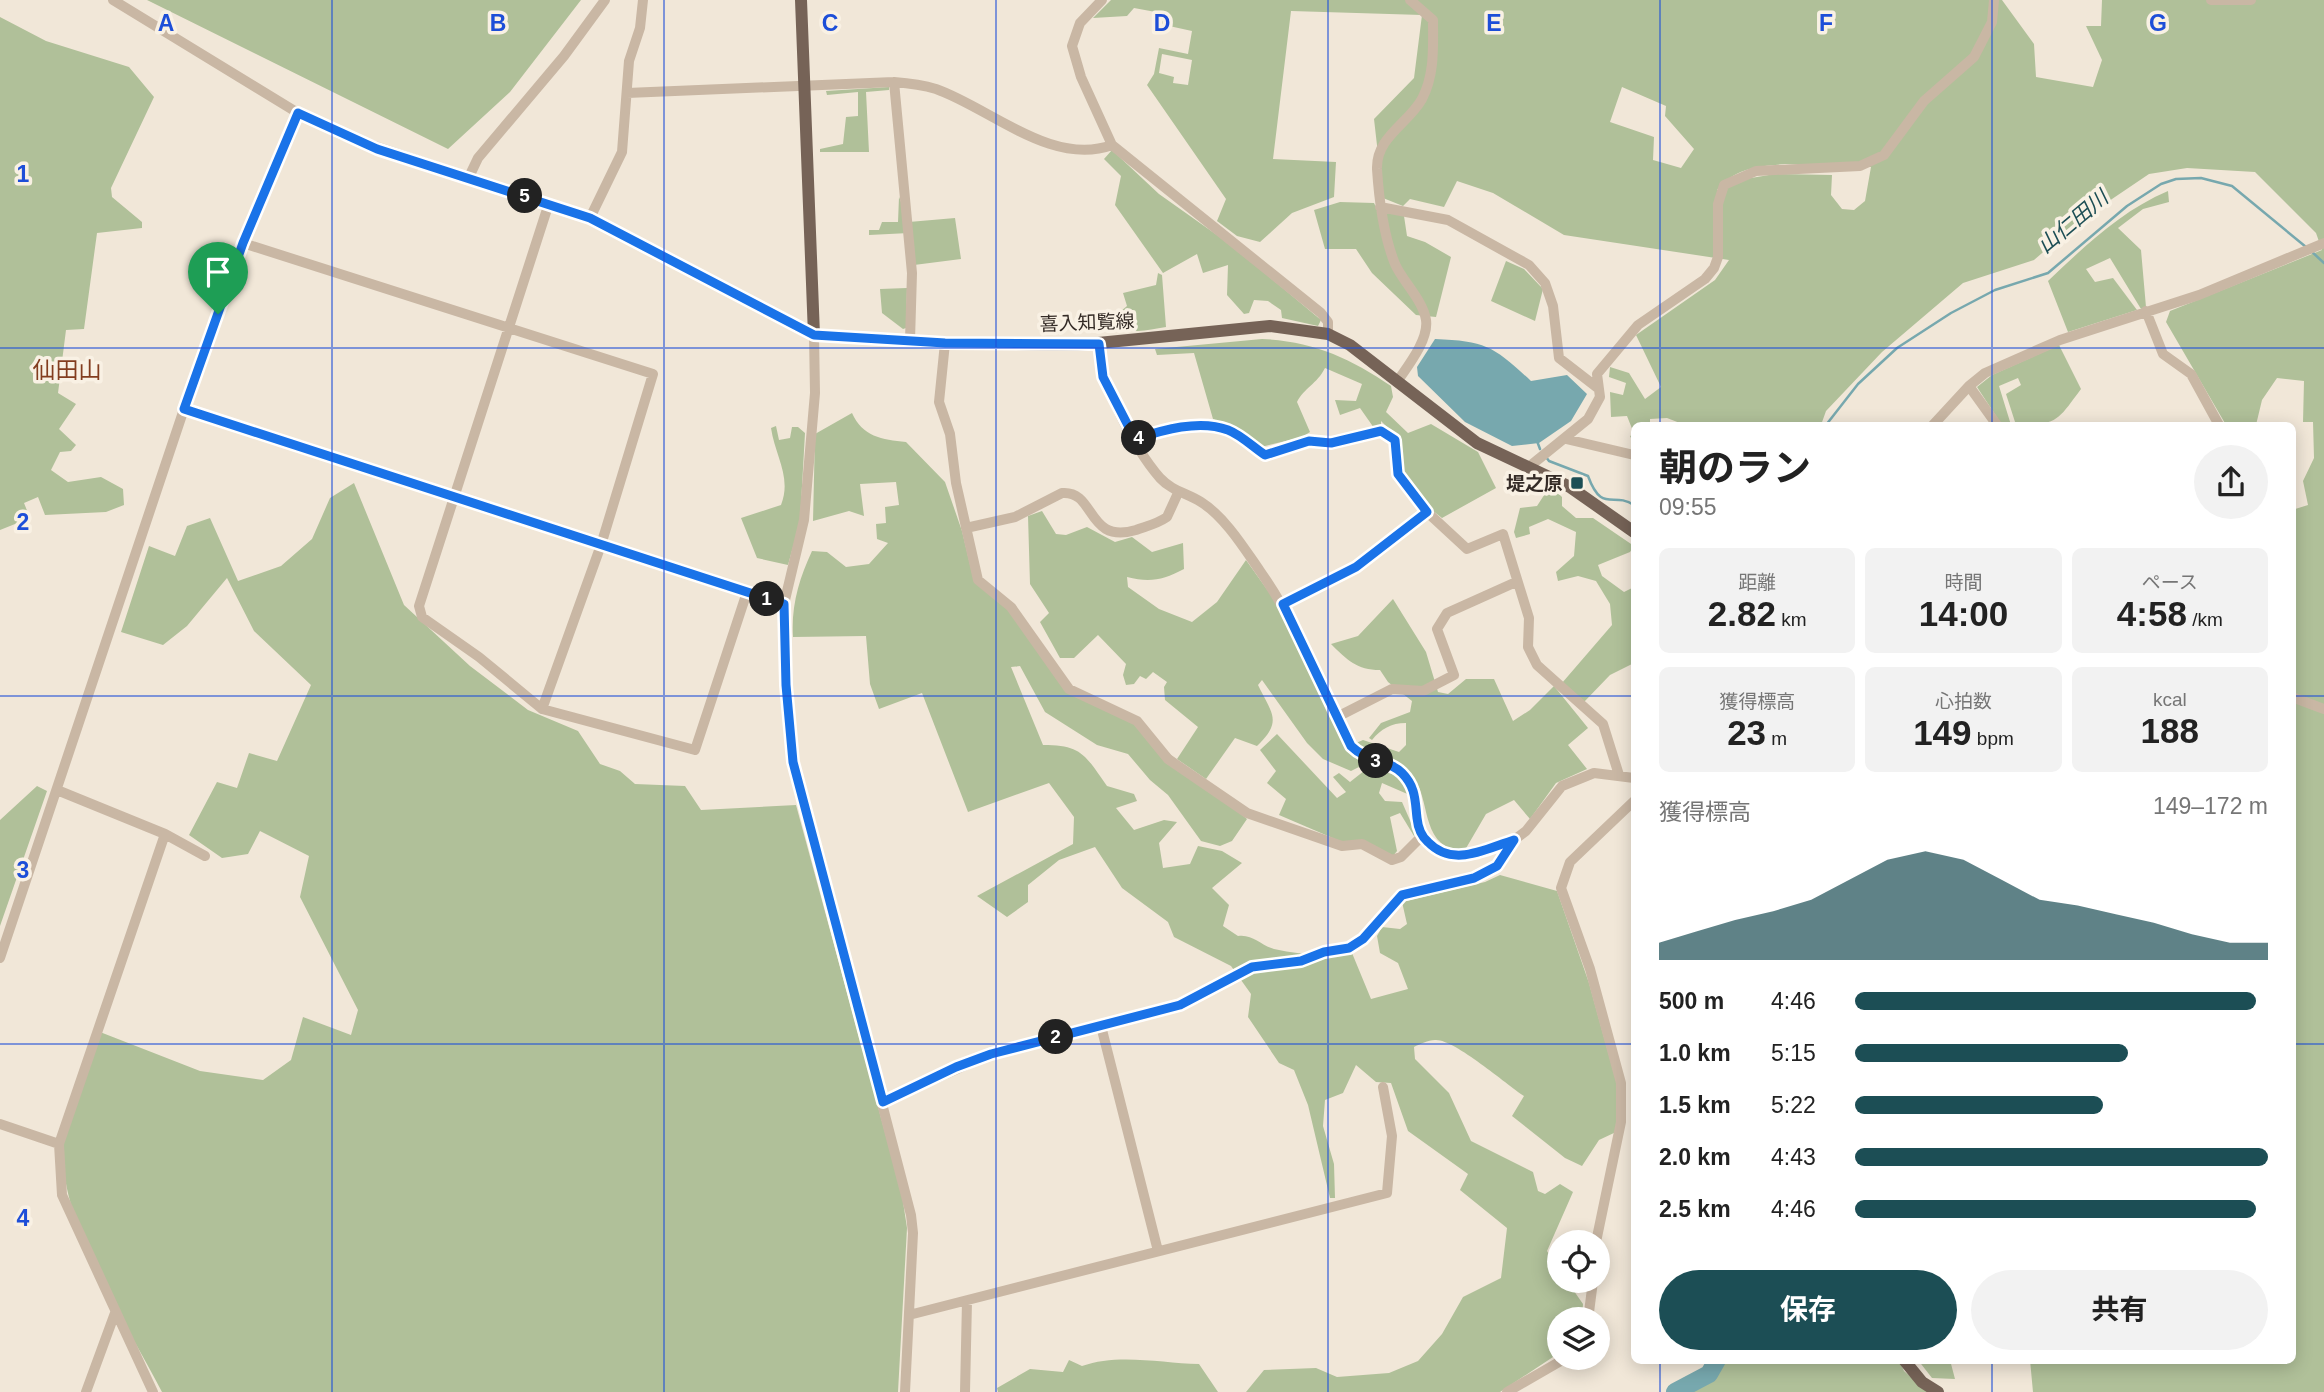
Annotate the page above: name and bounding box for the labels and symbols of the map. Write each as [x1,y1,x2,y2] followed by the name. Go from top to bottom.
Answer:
[158,10,174,36] text: A
[490,10,506,36] text: B
[822,10,838,36] text: C
[1154,10,1170,36] text: D
[1486,10,1502,36] text: E
[1819,10,1833,36] text: F
[2149,10,2167,36] text: G
[17,161,30,187] text: 1
[508,178,542,214] pin: 5
[2033,185,2114,257] water label: 山仁田川
[188,242,248,314] pin
[1039,310,1135,335] street label: 喜入知覧線
[33,357,102,383] district label: 仙田山
[1122,420,1156,456] pin: 4
[1506,473,1563,494] place label: 堤之原
[1569,475,1585,491] marker: 堤之原
[17,509,29,535] text: 2
[750,582,784,616] pin: 1
[1358,744,1394,778] pin: 3
[17,857,29,883] text: 3
[1038,1020,1074,1054] pin: 2
[17,1205,30,1231] text: 4

